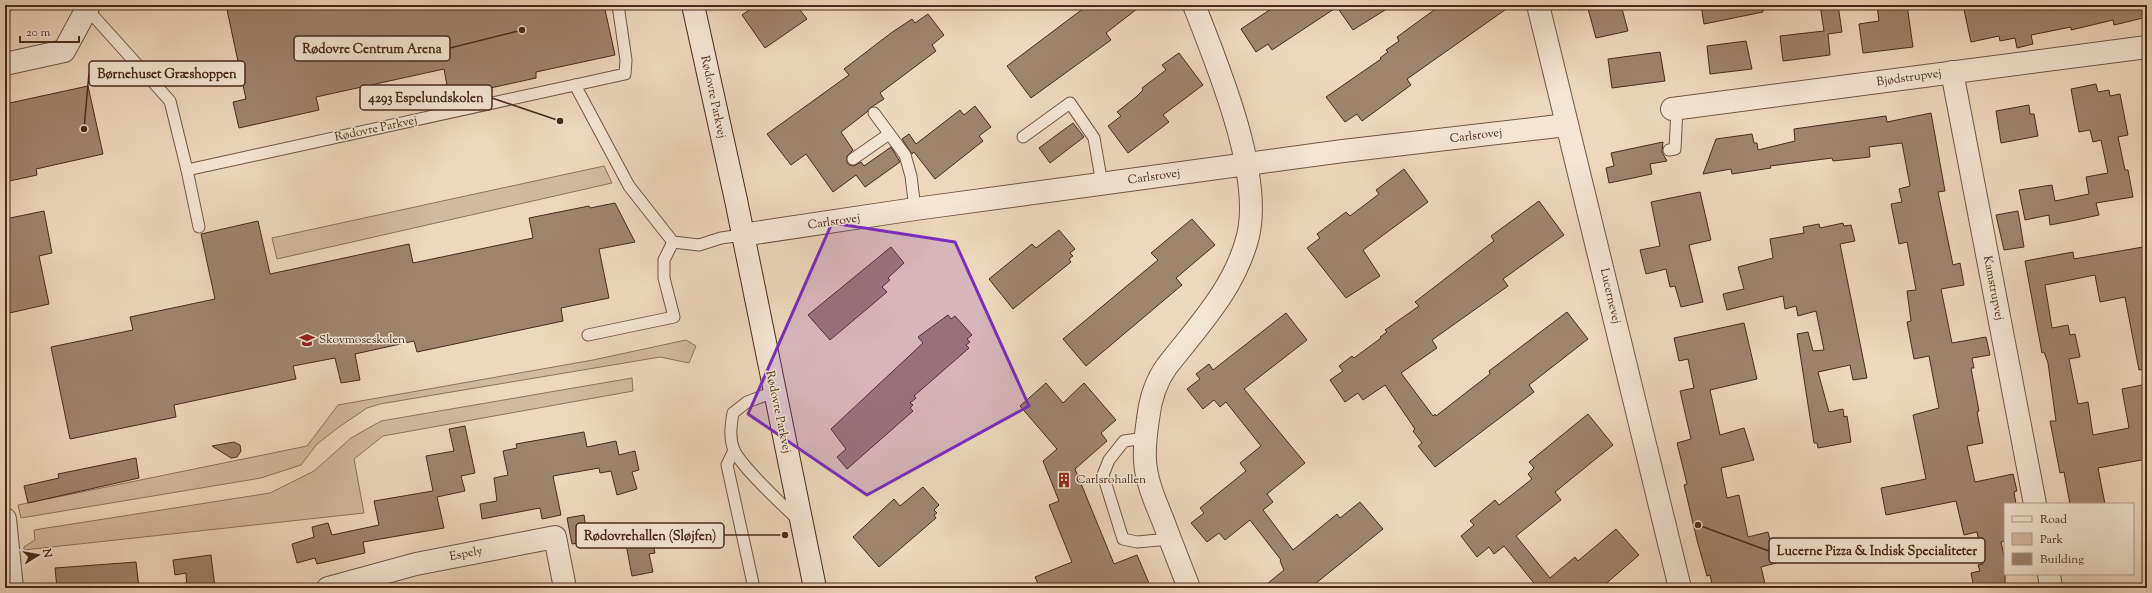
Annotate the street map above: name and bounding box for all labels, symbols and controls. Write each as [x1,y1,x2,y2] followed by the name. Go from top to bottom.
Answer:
[20,18,79,44] scale bar
[26,24,51,42] text: 20 m
[294,36,450,61] callout: Rødovre Centrum Arena
[302,41,442,59] text: Rødovre Centrum Arena
[695,54,731,140] street label: Rødovre Parkvej
[89,61,245,86] callout: Børnehuset Græshoppen
[1875,65,1943,91] street label: Bjødstrupvej
[97,66,237,84] text: Børnehuset Græshoppen
[360,85,492,110] callout: 4293 Espelundskolen
[367,90,484,108] text: 4293 Espelundskolen
[333,111,419,147] street label: Rødovre Parkvej
[1449,124,1503,148] street label: Carlsrovej
[1127,164,1181,190] street label: Carlsrovej
[807,209,861,235] street label: Carlsrovej
[1978,254,2008,322] street label: Kamstrupvej
[1595,266,1625,326] street label: Lucernevej
[298,331,316,349] school or university icon: Skovmoseskolen
[319,331,405,349] place label: Skovmoseskolen
[760,369,796,455] street label: Rødovre Parkvej
[1055,471,1073,489] building icon: Carlsrohallen
[1076,471,1146,489] place label: Carlsrohallen
[2004,503,2134,575] legend
[2040,511,2067,529] text: Road
[576,523,724,548] callout: Rødovrehallen (Sløjfen)
[584,528,716,546] text: Rødovrehallen (Sløjfen)
[2040,531,2063,549] text: Park
[18,535,58,575] north arrow
[1769,538,1985,563] callout: Lucerne Pizza & Indisk Specialiteter
[448,542,484,566] street label: Espely
[1777,543,1977,561] text: Lucerne Pizza & Indisk Specialiteter
[38,546,56,559] text: N
[2040,551,2084,569] text: Building

